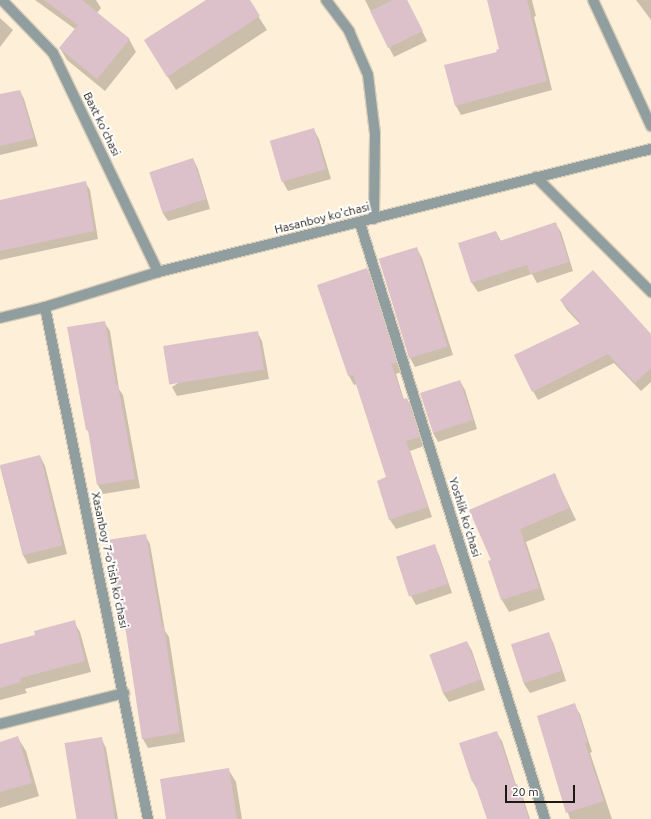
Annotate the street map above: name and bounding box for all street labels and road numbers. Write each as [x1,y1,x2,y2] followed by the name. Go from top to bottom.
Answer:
[80,90,124,158] street label: Baxt ko'chasi
[273,199,371,237] street label: Hasanboy ko'chasi
[446,475,484,559] street label: Yoshlik ko'chasi
[89,491,131,629] street label: Xasanboy 7-o'tish ko'chasi

